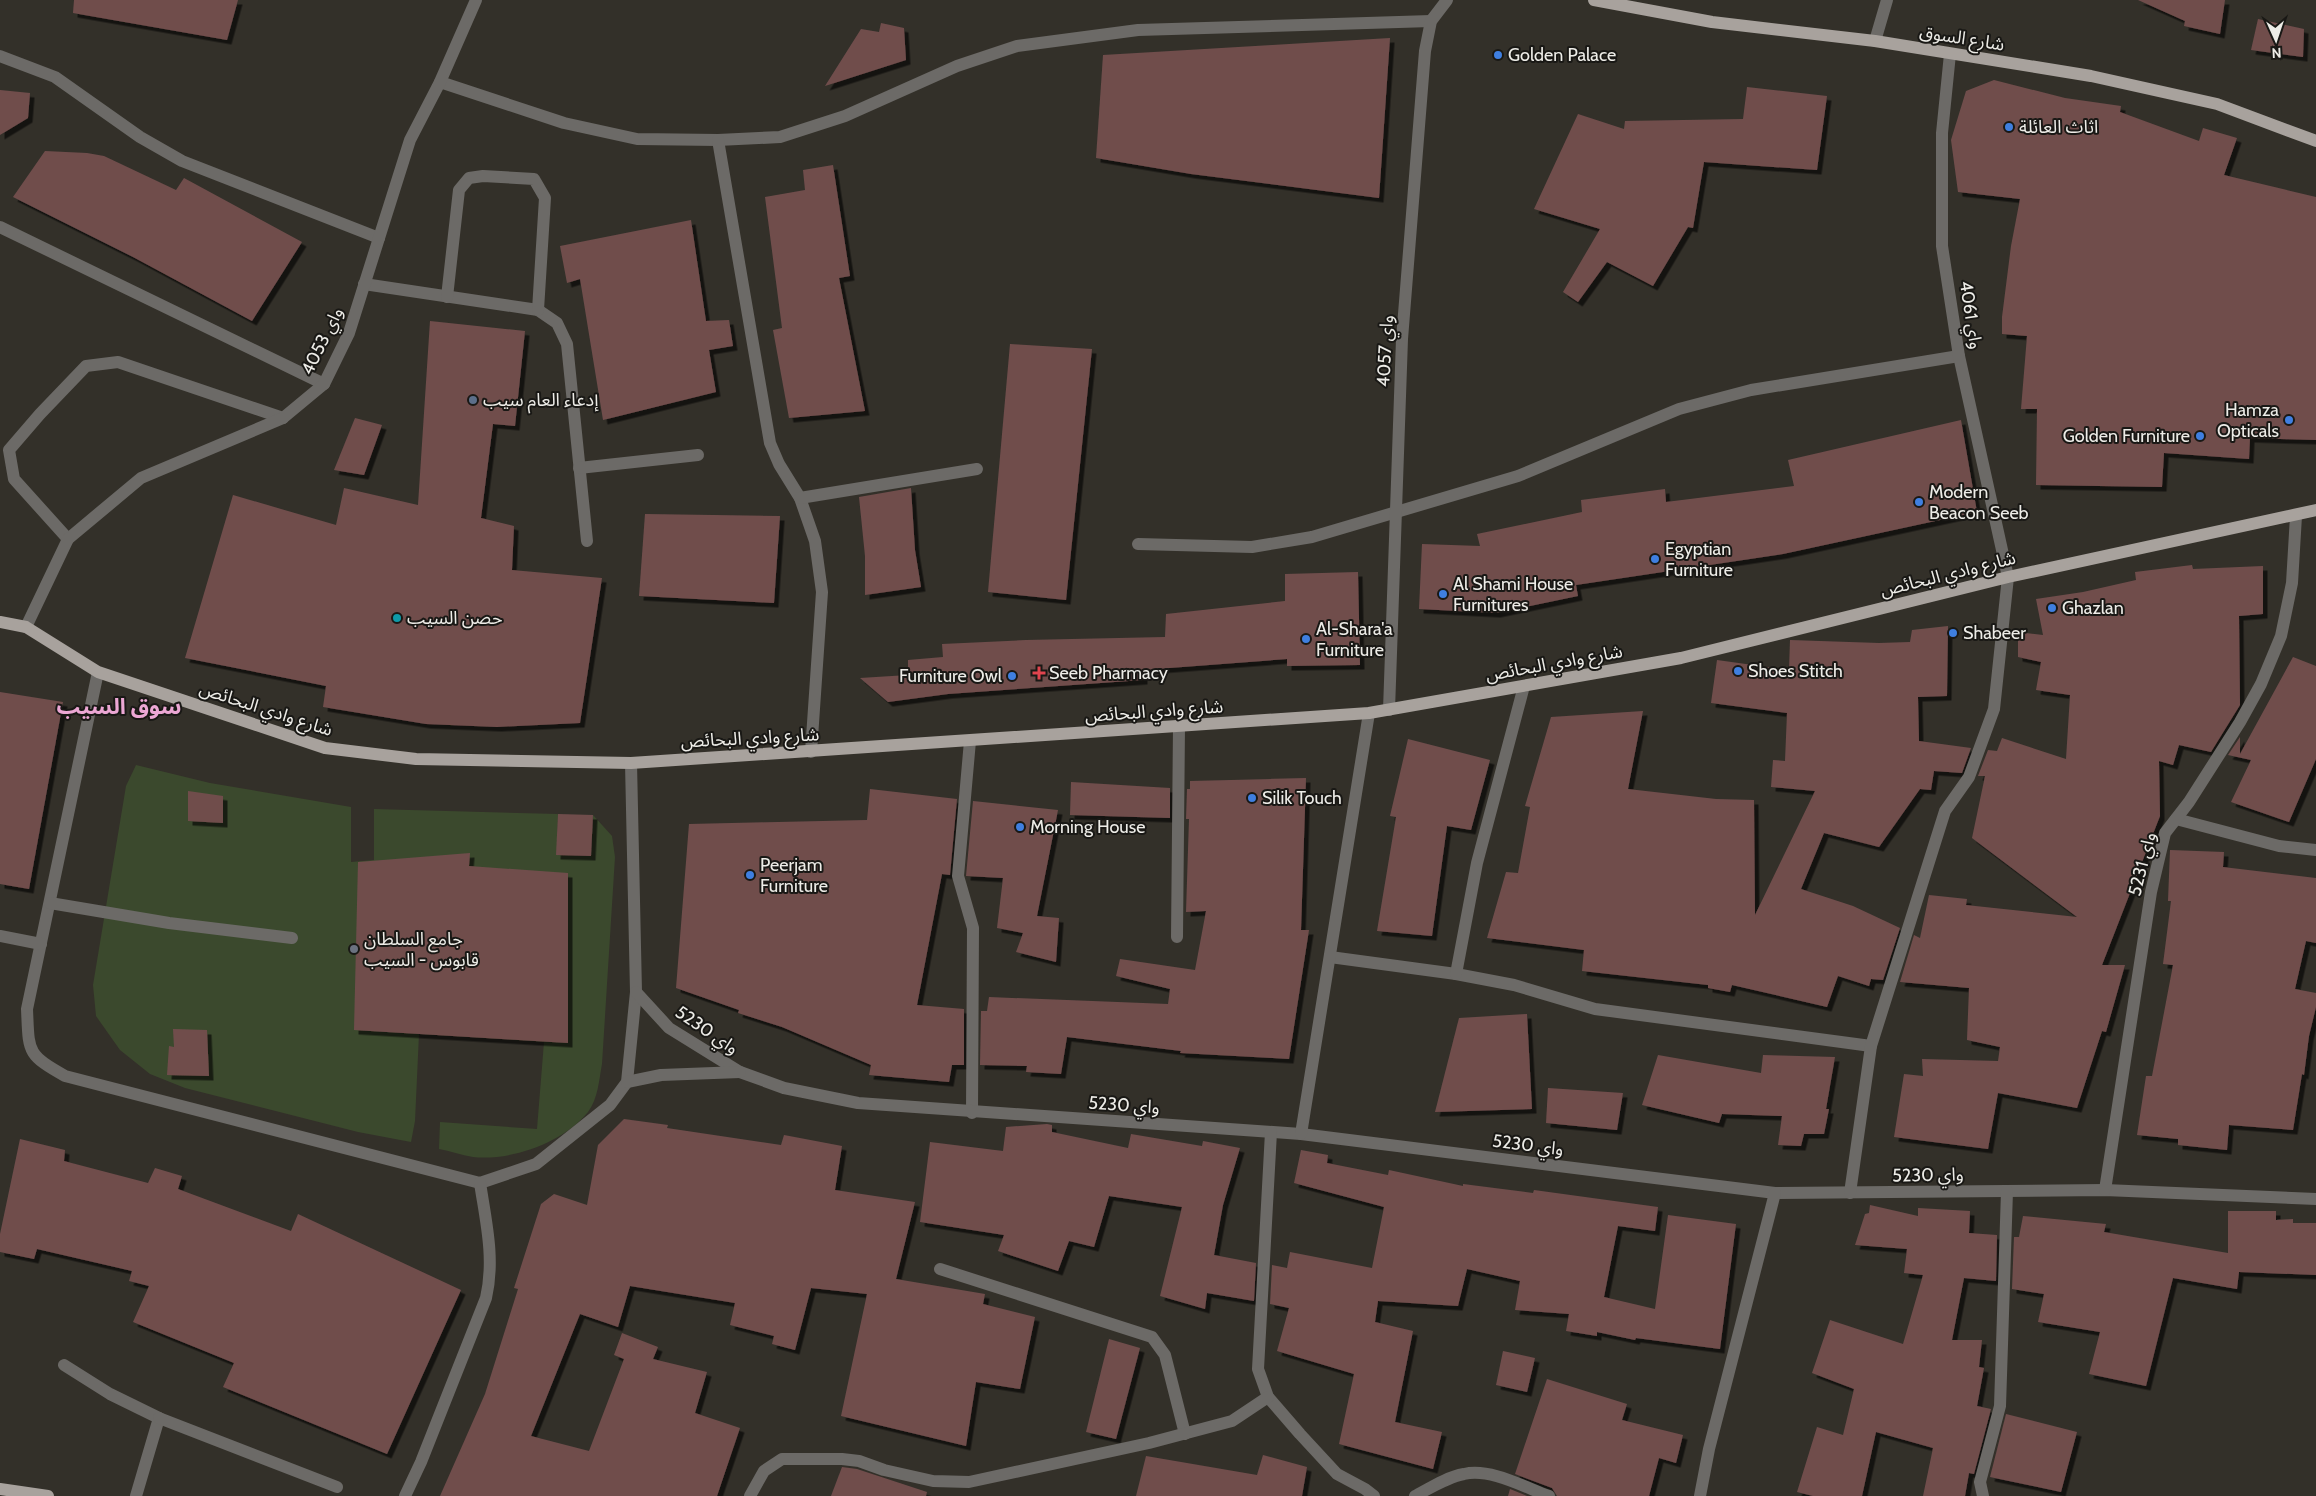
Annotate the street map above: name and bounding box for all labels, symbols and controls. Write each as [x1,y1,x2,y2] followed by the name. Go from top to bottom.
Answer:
[2251,15,2301,65] north arrow
[1917,20,2006,59] street label: شارع السوق
[1508,44,1616,66] place label: Golden Palace
[2271,44,2282,62] text: N
[1492,49,1504,61] marker: Golden Palace
[2019,116,2098,138] place label: اثاث العائلة
[2003,121,2015,133] marker: اثاث العائلة
[1953,279,1987,351] street label: واي 4061
[296,304,350,379] street label: واي 4053
[1372,315,1400,388] street label: واي 4057
[483,389,599,414] place label: إدعاء العام سيب
[467,394,479,406] marker: إدعاء العام سيب
[2217,399,2279,442] place label: Hamza Opticals
[2283,414,2295,426] marker: Hamza Opticals
[2063,425,2190,447] place label: Golden Furniture
[2194,430,2206,442] marker: Golden Furniture
[1929,481,2029,524] place label: Modern Beacon Seeb
[1913,496,1925,508] marker: Modern Beacon Seeb
[1665,538,1733,581] place label: Egyptian Furniture
[1878,547,2019,604] street label: شارع وادي البحائص
[1649,553,1661,565] marker: Egyptian Furniture
[1453,573,1573,616] place label: Al Shami House Furnitures
[1437,588,1449,600] marker: Al Shami House Furnitures
[2062,597,2124,619] place label: Ghazlan
[2046,602,2058,614] marker: Ghazlan
[407,607,503,629] place label: حصن السيب
[391,612,403,624] marker: حصن السيب
[1316,618,1393,661] place label: Al-Shara'a Furniture
[1963,622,2026,644] place label: Shabeer
[1947,627,1959,639] marker: Shabeer
[1300,633,1312,645] marker: Al-Shara'a Furniture
[1484,640,1625,689] street label: شارع وادي البحائص
[1748,660,1843,682] place label: Shoes Stitch
[1049,662,1168,684] place label: Seeb Pharmacy
[899,665,1003,687] place label: Furniture Owl
[1732,665,1744,677] marker: Shoes Stitch
[1033,667,1045,679] marker: Seeb Pharmacy
[1006,670,1018,682] marker: Furniture Owl
[196,677,335,744] street label: شارع وادي البحائص
[57,693,181,720] district label: سوق السيب
[1084,695,1224,730] street label: شارع وادي البحائص
[680,723,820,756] street label: شارع وادي البحائص
[1262,787,1342,809] place label: Silik Touch
[1246,792,1258,804] marker: Silik Touch
[1030,816,1145,838] place label: Morning House
[1014,821,1026,833] marker: Morning House
[2123,830,2163,899] street label: واي 5231
[760,854,828,897] place label: Peerjam Furniture
[744,869,756,881] marker: Peerjam Furniture
[364,928,479,971] place label: جامع السلطان قابوس - السيب
[348,943,360,955] marker: جامع السلطان قابوس - السيب
[670,1001,743,1061] street label: واي 5230
[1087,1092,1160,1121] street label: واي 5230
[1491,1130,1565,1162] street label: واي 5230
[1892,1163,1964,1189] street label: واي 5230

